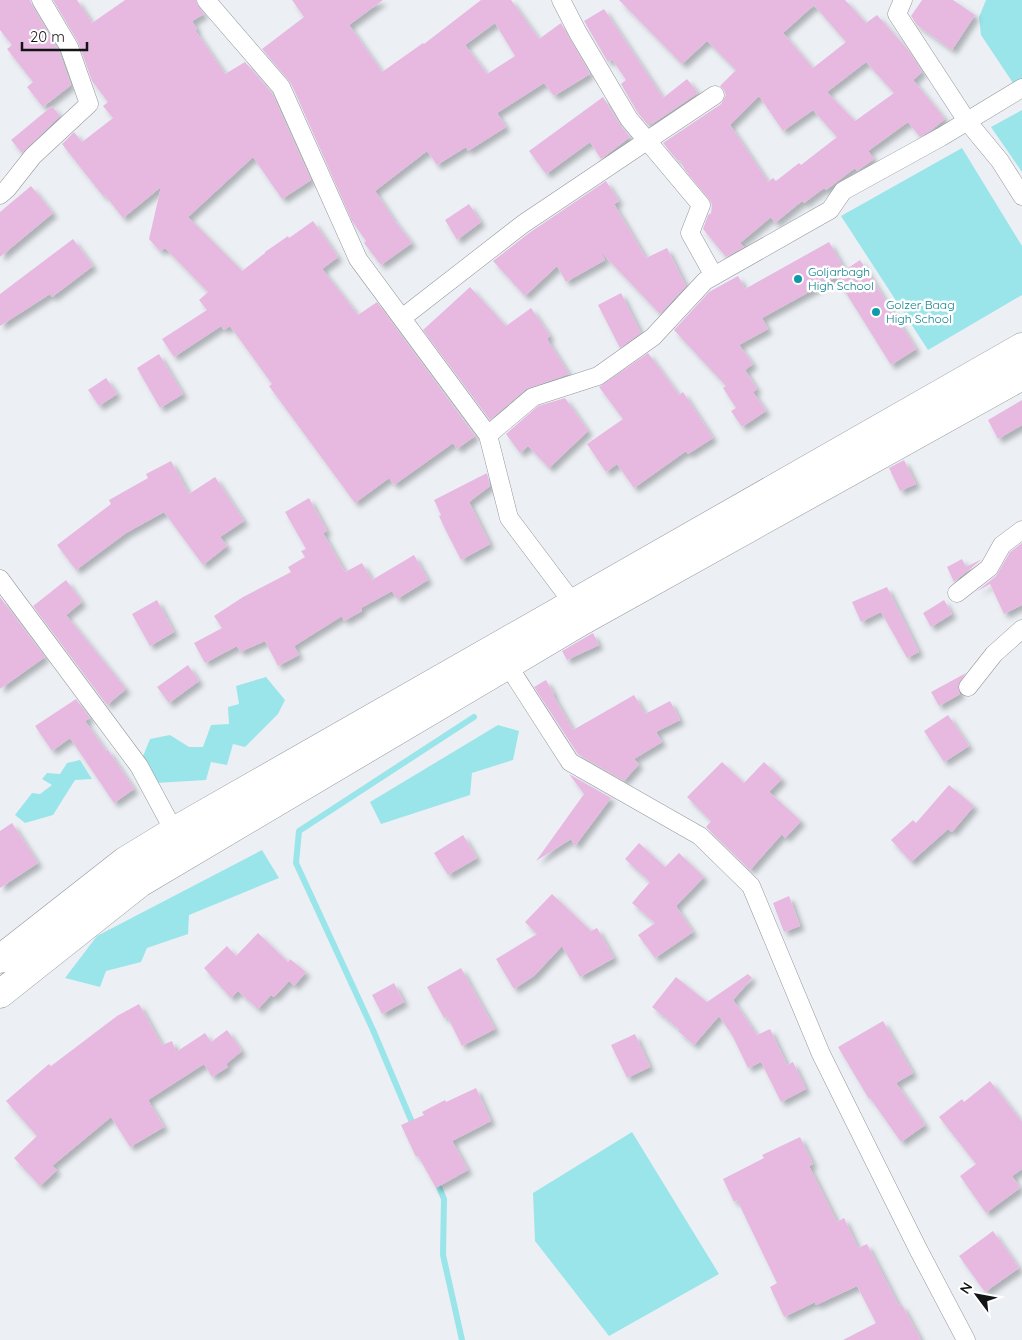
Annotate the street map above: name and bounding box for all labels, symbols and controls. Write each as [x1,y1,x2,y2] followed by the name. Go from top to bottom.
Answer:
[22,20,88,52] scale bar
[30,27,65,46] text: 20 m
[808,264,874,293] place label: Goljarbagh High School
[792,273,804,285] marker: Goljarbagh High School
[886,297,955,326] place label: Golzer Baag High School
[870,306,882,318] marker: Golzer Baag High School
[952,1270,1002,1320] north arrow
[956,1279,976,1297] text: N

